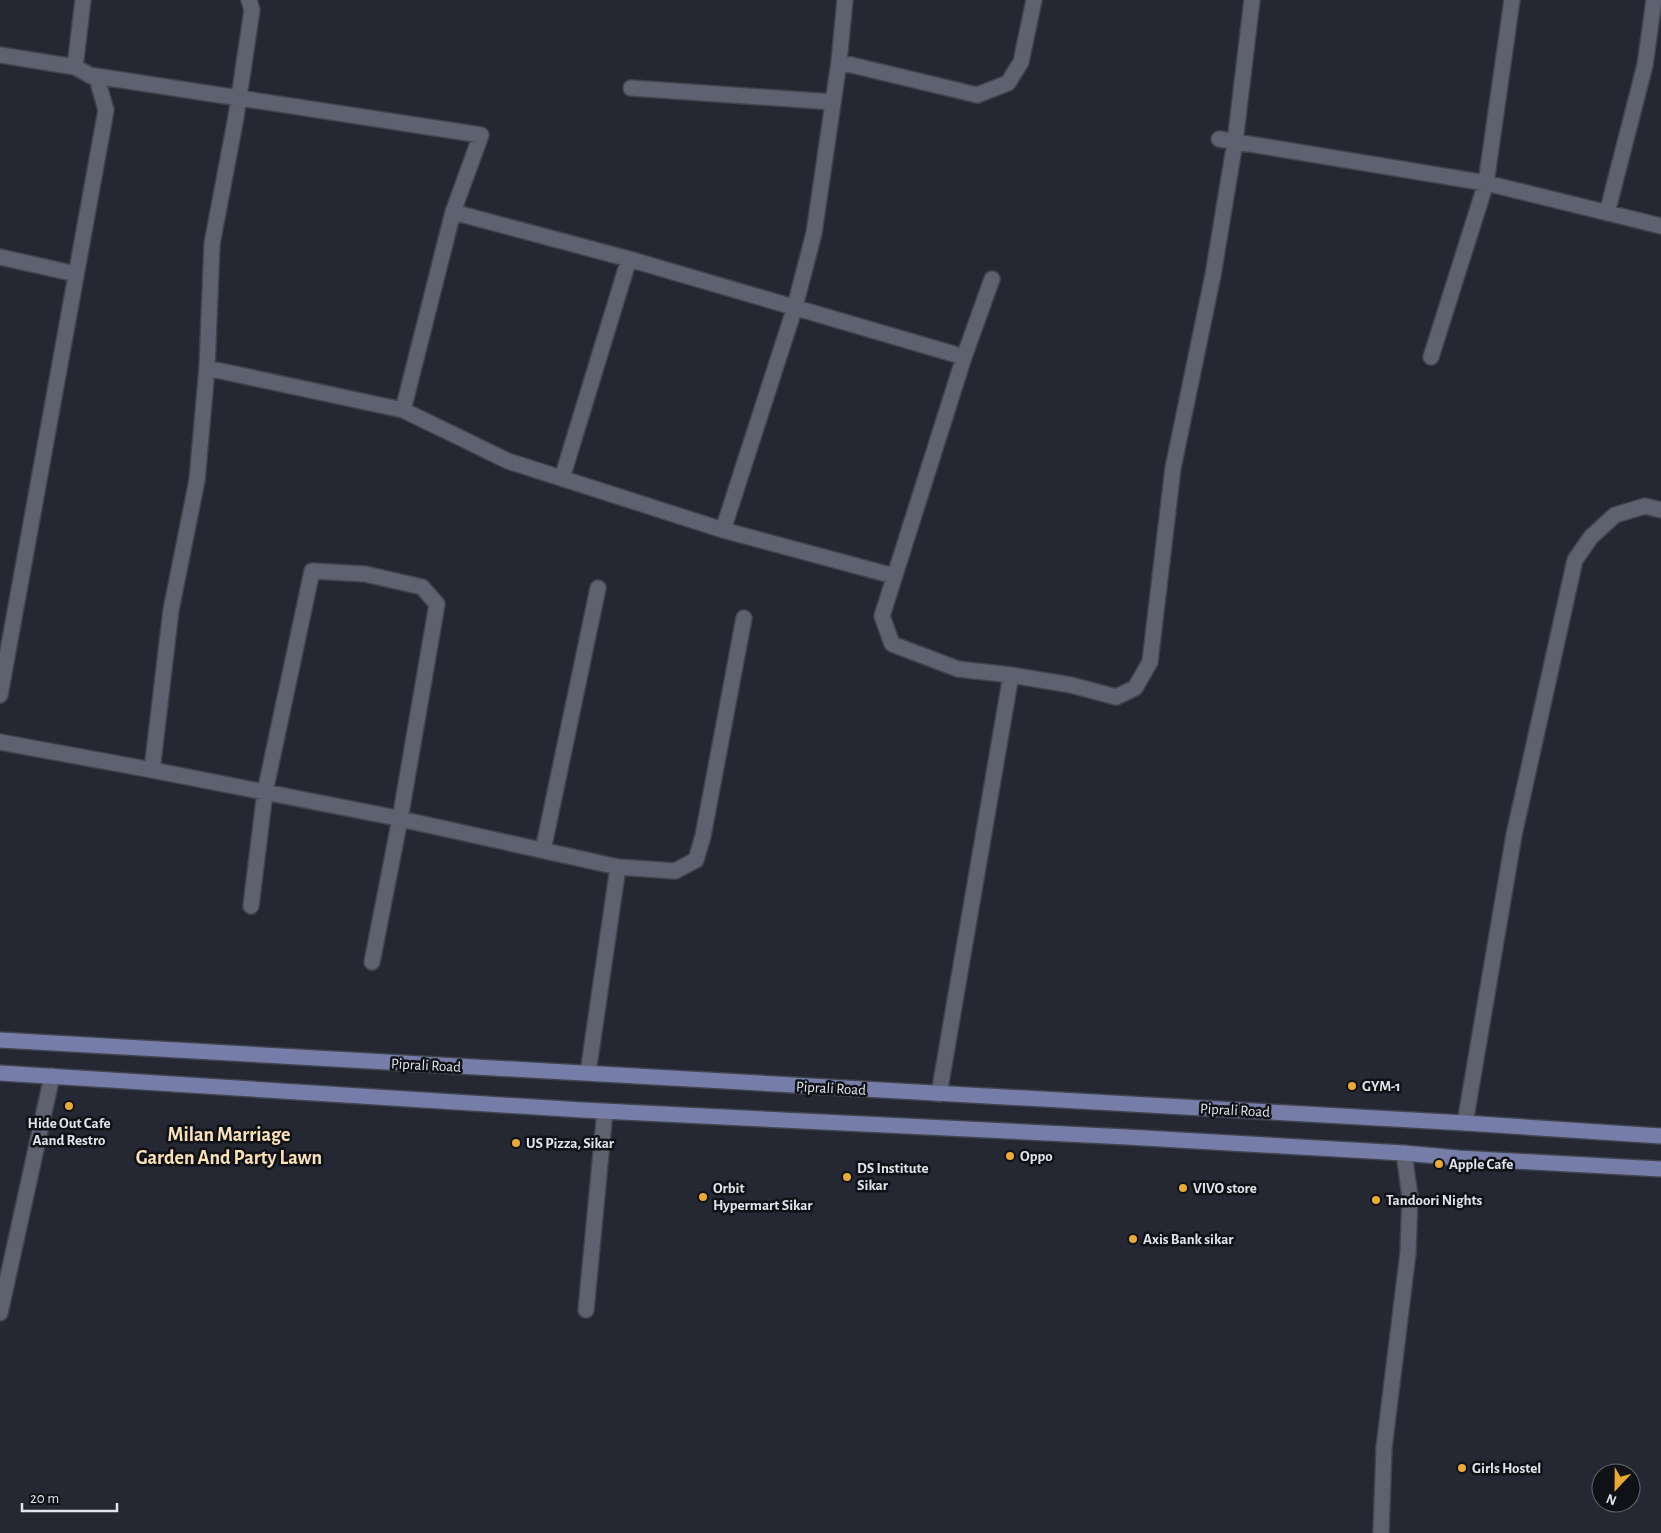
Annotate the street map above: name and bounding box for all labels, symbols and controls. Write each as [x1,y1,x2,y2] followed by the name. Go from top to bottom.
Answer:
[391,1056,462,1075] street label: Piprali Road
[796,1079,867,1098] street label: Piprali Road
[1362,1079,1401,1094] place label: GYM-1
[1346,1080,1358,1092] marker: GYM-1
[63,1100,75,1112] marker: Hide Out Cafe Aand Restro
[1200,1101,1271,1120] street label: Piprali Road
[27,1116,111,1148] place label: Hide Out Cafe Aand Restro
[136,1125,322,1168] district label: Milan Marriage Garden And Party Lawn
[526,1136,615,1151] place label: US Pizza, Sikar
[510,1137,522,1149] marker: US Pizza, Sikar
[1020,1149,1053,1164] place label: Oppo
[1004,1150,1016,1162] marker: Oppo
[1449,1157,1513,1172] place label: Apple Cafe
[1433,1158,1445,1170] marker: Apple Cafe
[857,1161,929,1193] place label: DS Institute Sikar
[841,1171,853,1183] marker: DS Institute Sikar
[713,1181,813,1213] place label: Orbit Hypermart Sikar
[1193,1181,1257,1196] place label: VIVO store
[1177,1182,1189,1194] marker: VIVO store
[697,1191,709,1203] marker: Orbit Hypermart Sikar
[1386,1193,1483,1208] place label: Tandoori Nights
[1370,1194,1382,1206] marker: Tandoori Nights
[1143,1232,1234,1247] place label: Axis Bank sikar
[1127,1233,1139,1245] marker: Axis Bank sikar
[1472,1461,1541,1476] place label: Girls Hostel
[1456,1462,1468,1474] marker: Girls Hostel
[1591,1463,1641,1513] north arrow
[22,1480,118,1512] scale bar
[30,1491,59,1506] text: 20 m
[1604,1491,1619,1507] text: N

